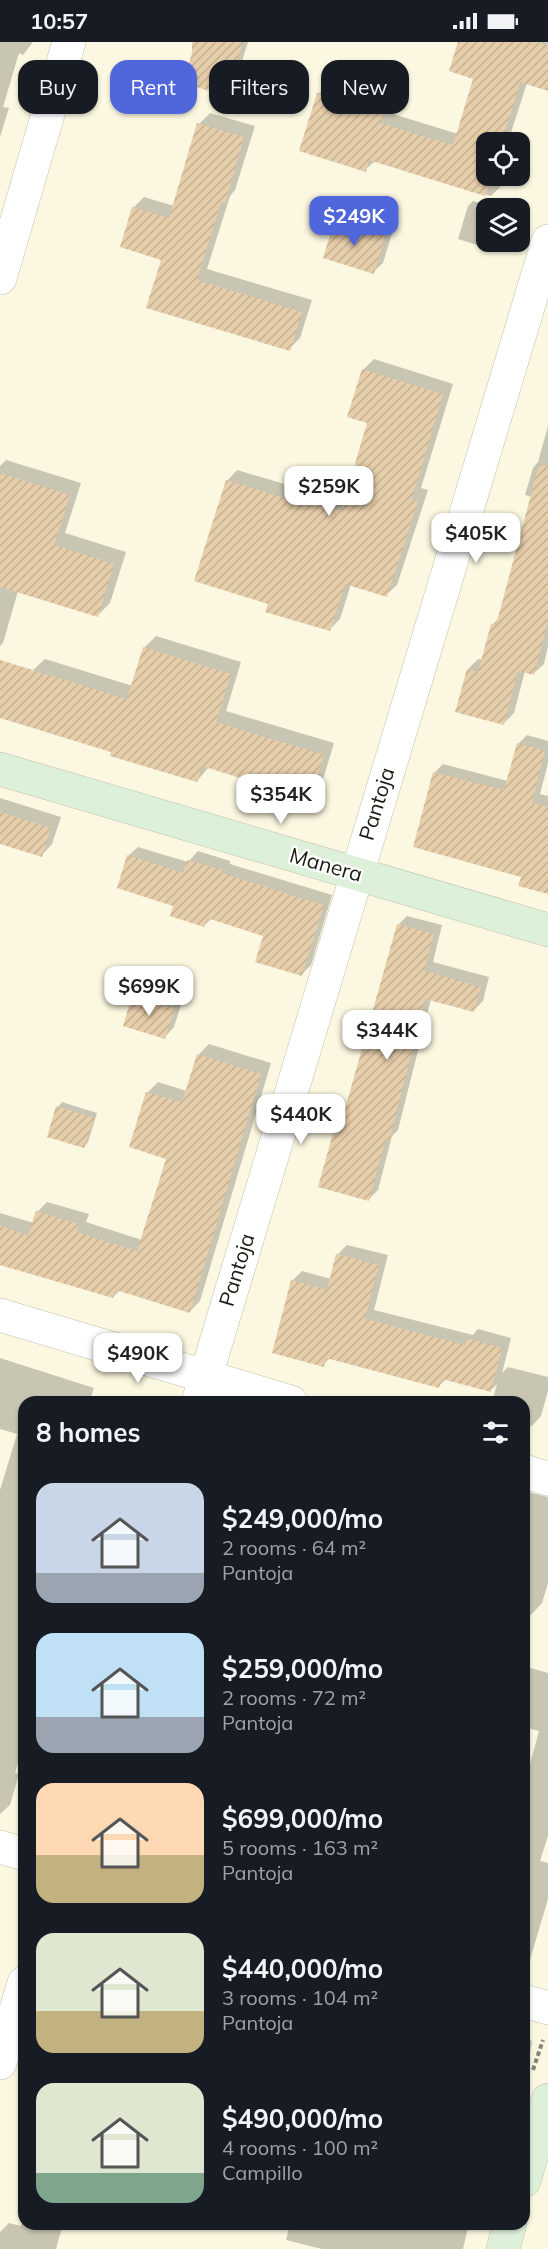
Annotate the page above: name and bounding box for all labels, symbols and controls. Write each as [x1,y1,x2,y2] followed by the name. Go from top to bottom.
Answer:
[30,7,88,35] text: 10:57
[18,60,98,114] chip: Buy
[110,60,197,114] chip: Rent
[209,60,309,114] chip: Filters
[321,60,409,114] chip: New
[476,132,530,252] map controls
[476,132,530,186] button: locate
[312,196,396,247] pin: $249K
[476,198,530,252] button: layers
[323,203,385,228] text: $249K
[287,466,371,517] pin: $259K
[298,473,360,498] text: $259K
[434,513,518,564] pin: $405K
[445,520,507,545] text: $405K
[353,764,399,843] street label: Pantoja
[239,774,323,825] pin: $354K
[250,781,312,806] text: $354K
[287,841,366,887] street label: Manera
[107,966,191,1017] pin: $699K
[118,973,180,998] text: $699K
[345,1010,429,1061] pin: $344K
[356,1017,418,1042] text: $344K
[259,1094,343,1145] pin: $440K
[270,1101,332,1126] text: $440K
[213,1230,259,1309] street label: Pantoja
[96,1333,180,1384] pin: $490K
[107,1340,169,1365] text: $490K
[36,1416,140,1449] text: 8 homes
[479,1416,512,1449] icon: filters
[222,1502,383,1535] text: $249,000/mo
[84,1507,156,1579] icon: home
[222,1535,366,1560] text: 2 rooms · 64 m²
[222,1560,293,1585] text: Pantoja
[222,1652,383,1685] text: $259,000/mo
[84,1657,156,1729] icon: home
[222,1685,366,1710] text: 2 rooms · 72 m²
[222,1710,293,1735] text: Pantoja
[222,1802,383,1835] text: $699,000/mo
[84,1807,156,1879] icon: home
[222,1835,378,1860] text: 5 rooms · 163 m²
[222,1860,293,1885] text: Pantoja
[222,1952,383,1985] text: $440,000/mo
[84,1957,156,2029] icon: home
[222,1985,378,2010] text: 3 rooms · 104 m²
[222,2010,293,2035] text: Pantoja
[222,2102,383,2135] text: $490,000/mo
[84,2107,156,2179] icon: home
[222,2135,378,2160] text: 4 rooms · 100 m²
[222,2160,303,2185] text: Campillo

